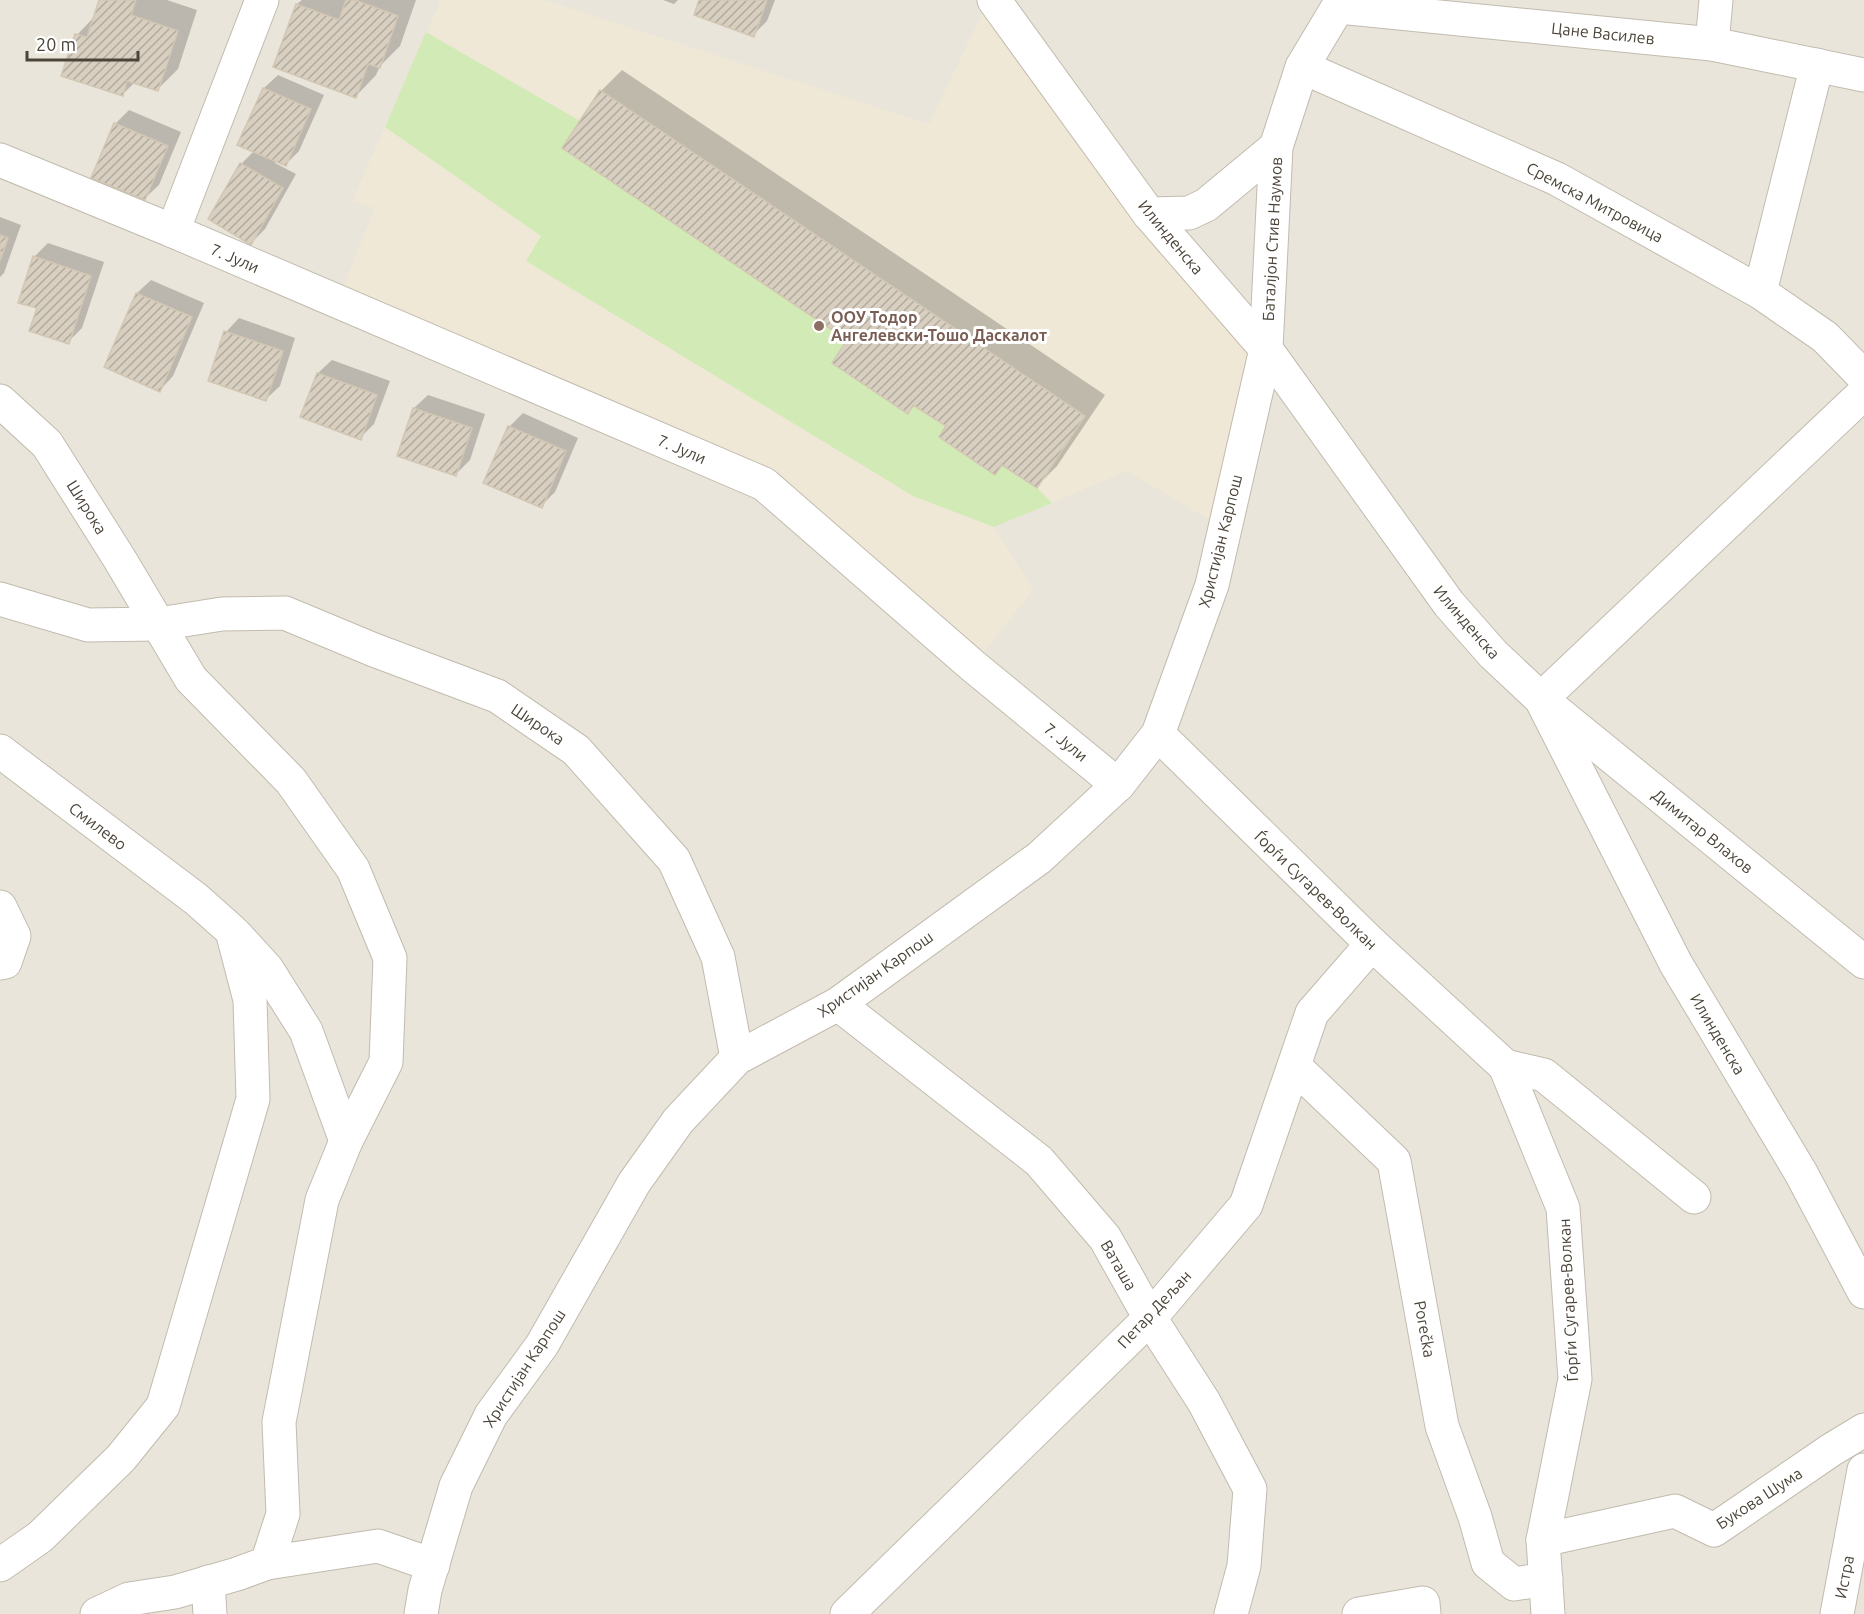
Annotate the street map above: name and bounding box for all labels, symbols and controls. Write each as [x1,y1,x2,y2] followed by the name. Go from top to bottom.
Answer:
[1551,19,1655,47] street label: Цане Василев
[27,24,138,62] scale bar
[36,34,76,54] text: 20 m
[1259,156,1285,322] street label: Баталјон Стив Наумов
[1524,158,1666,246] street label: Сремска Митровица
[1135,196,1207,278] street label: Илинденска
[208,240,262,276] street label: 7. Јули
[831,308,1047,344] place label: ООУ Тодор Ангелевски-Тошо Даскалот
[812,319,826,333] marker: ООУ Тодор Ангелевски-Тошо Даскалот
[655,431,709,467] street label: 7. Јули
[1195,472,1245,610] street label: Христијан Карпош
[63,477,111,537] street label: Широка
[1430,582,1504,662] street label: Илинденска
[508,700,568,748] street label: Широка
[1041,719,1091,765] street label: 7. Јули
[1649,785,1757,877] street label: Димитар Влахов
[66,799,130,853] street label: Смилево
[1251,825,1382,953] street label: Ѓорѓи Сугарев-Волкан
[814,927,936,1021] street label: Христијан Карпош
[1687,990,1749,1078] street label: Илинденска
[1553,1218,1581,1382] street label: Ѓорѓи Сугарев-Волкан
[1097,1237,1141,1293] street label: Ваташа
[1114,1267,1194,1351] street label: Петар Дељан
[1411,1299,1439,1359] street label: Porečka
[479,1306,569,1430] street label: Христијан Карпош
[1713,1464,1805,1532] street label: Букова Шума
[1831,1554,1857,1600] street label: Истра

